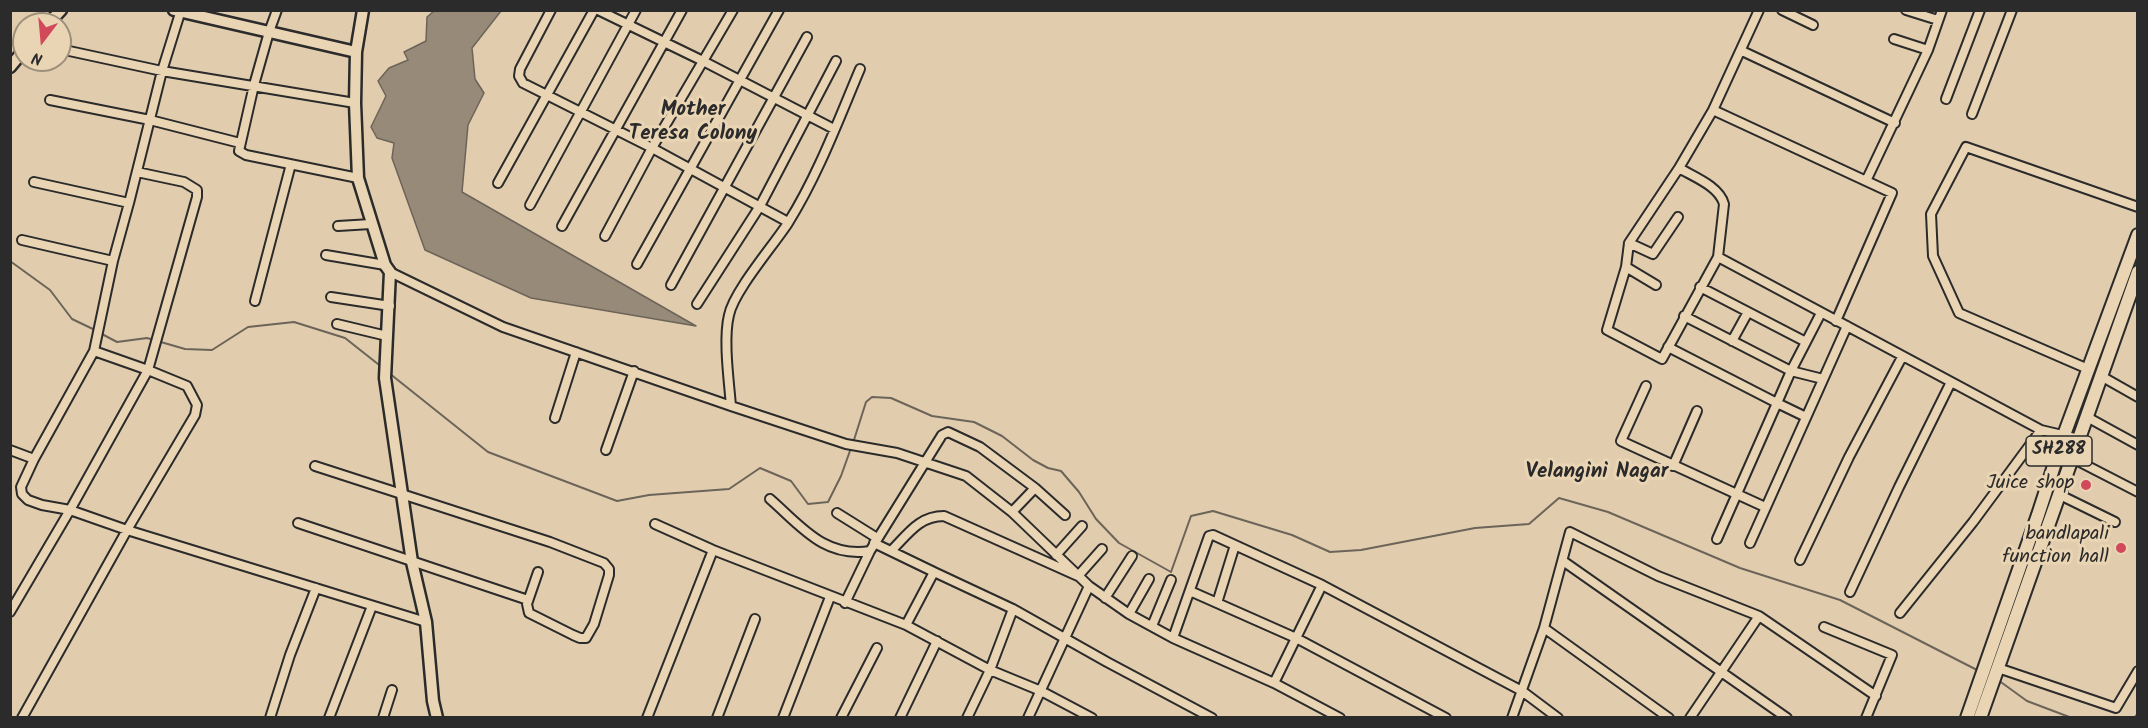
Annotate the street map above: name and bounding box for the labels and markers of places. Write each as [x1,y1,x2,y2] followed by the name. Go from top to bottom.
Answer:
[1986,473,2074,497] place label: Juice shop
[2079,478,2093,492] marker: Juice shop
[2002,524,2109,571] place label: bandlapali function hall
[2114,541,2128,555] marker: bandlapali function hall

